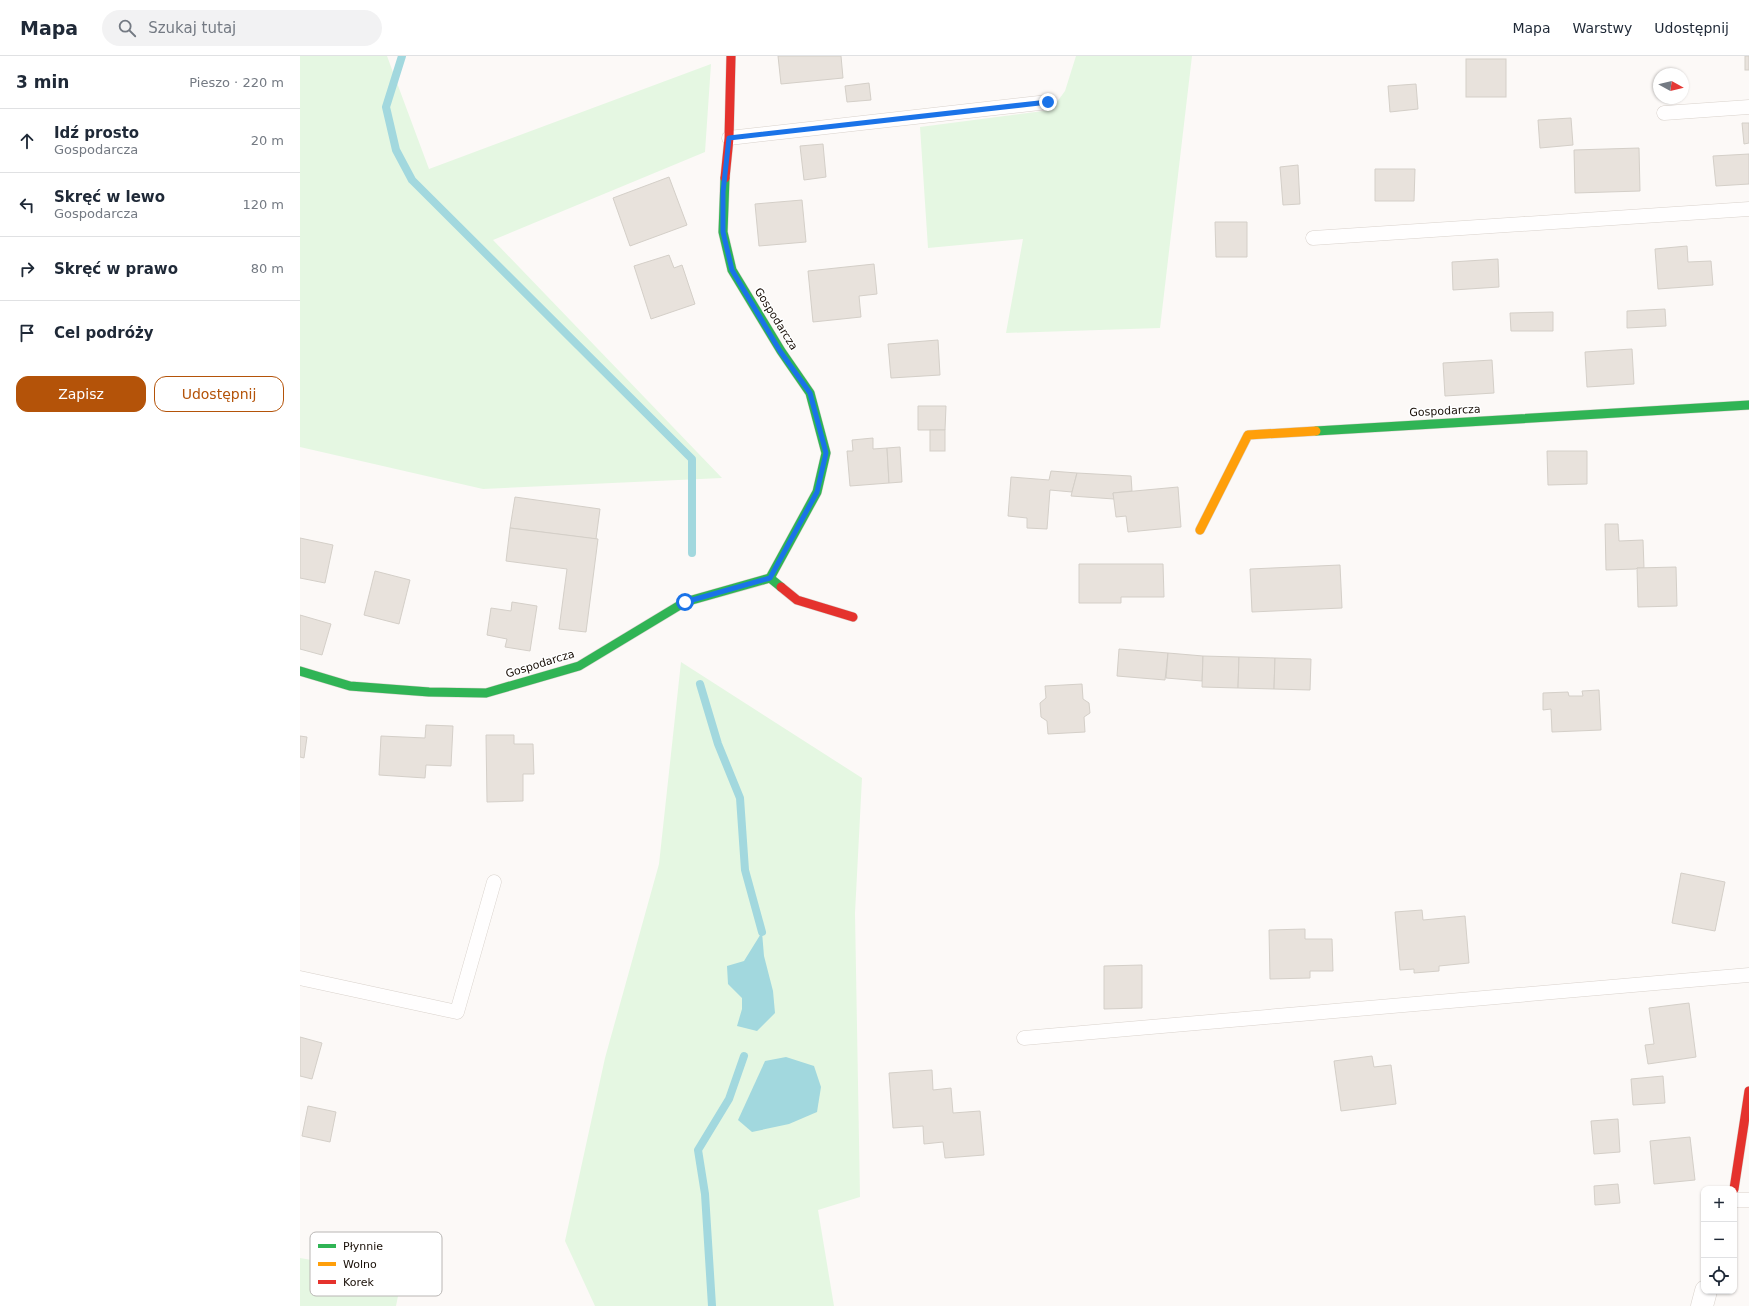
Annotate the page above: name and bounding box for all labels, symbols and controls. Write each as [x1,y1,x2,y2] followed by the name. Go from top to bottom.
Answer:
[102,10,382,46] search box
[20,17,78,39] text: Mapa
[116,17,138,39] icon: search
[148,19,236,37] text: Szukaj tutaj
[1512,20,1551,36] text: Mapa
[1573,20,1632,36] text: Warstwy
[1654,20,1729,36] text: Udostępnij
[1653,68,1689,104] north arrow
[16,72,69,92] text: 3 min
[189,75,284,90] text: Pieszo · 220 m
[1039,93,1057,111] route end
[54,124,139,142] text: Idź prosto
[16,130,38,152] icon: ahead
[251,133,284,148] text: 20 m
[54,142,138,157] text: Gospodarcza
[54,188,165,206] text: Skręć w lewo
[16,194,38,216] icon: left
[242,197,284,212] text: 120 m
[54,206,138,221] text: Gospodarcza
[16,258,38,280] icon: right
[54,260,178,278] text: Skręć w prawo
[251,261,284,276] text: 80 m
[752,285,800,353] street label: Gospodarcza
[16,322,38,344] icon: arrive
[54,324,154,342] text: Cel podróży
[16,376,146,412] button: Zapisz
[154,376,284,412] button: Udostępnij
[1409,403,1481,419] street label: Gospodarcza
[676,593,694,611] route start
[504,647,576,681] street label: Gospodarcza
[1701,1186,1737,1294] map controls
[1701,1186,1737,1222] button: +
[1701,1222,1737,1258] button: −
[310,1232,442,1296] legend
[343,1240,383,1253] text: Płynnie
[343,1258,377,1271] text: Wolno
[1701,1258,1737,1294] button: locate
[343,1276,374,1289] text: Korek

